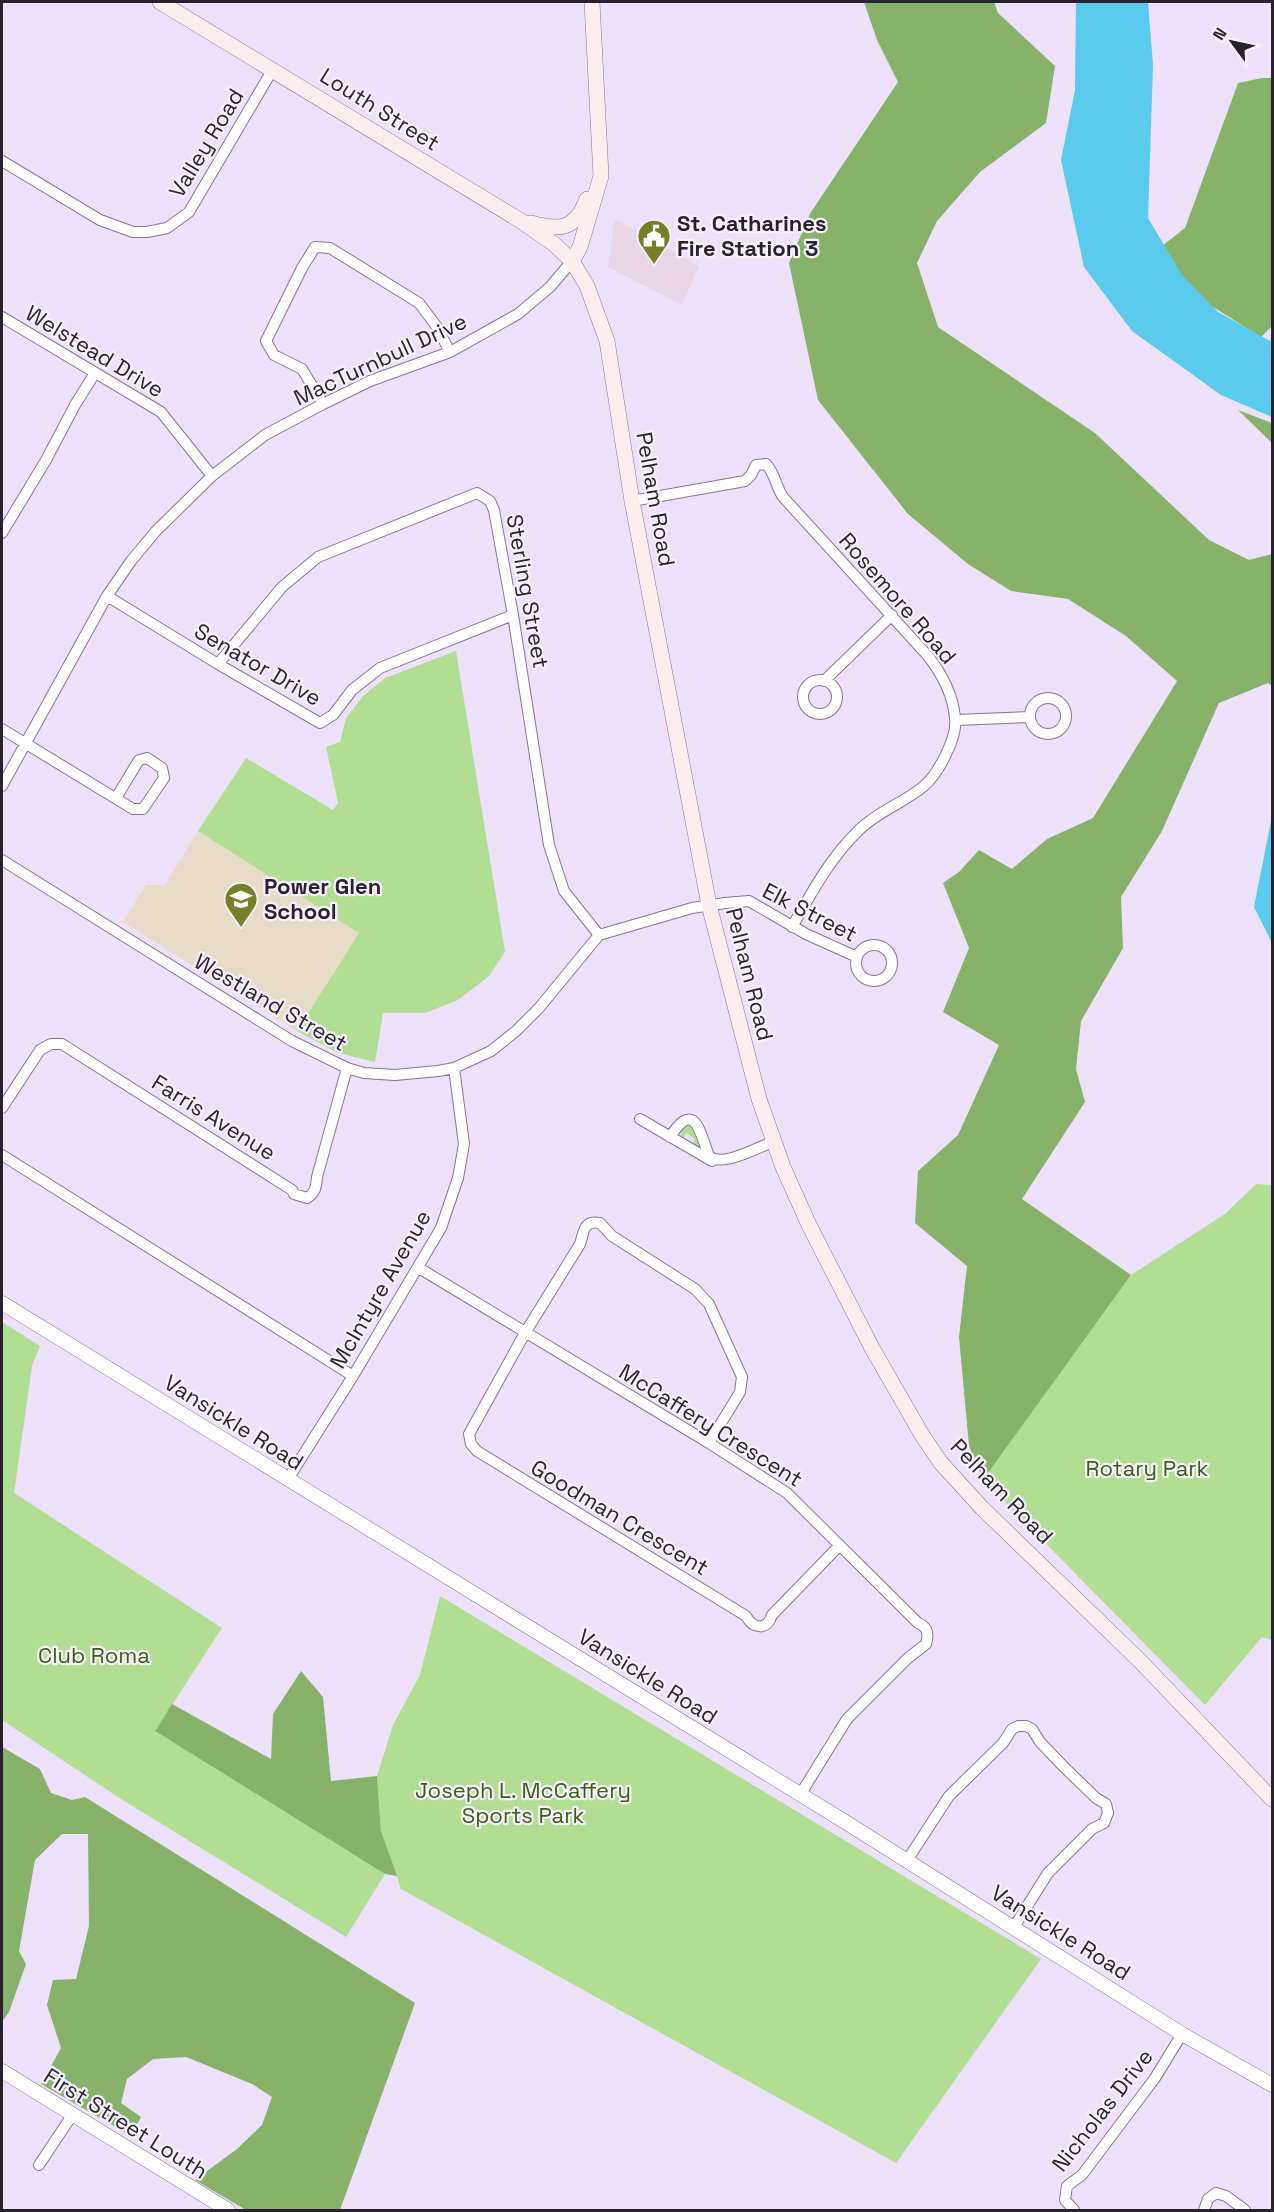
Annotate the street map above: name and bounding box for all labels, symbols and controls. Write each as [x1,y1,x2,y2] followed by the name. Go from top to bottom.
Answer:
[1202,12,1262,72] north arrow
[1208,24,1232,44] text: N
[315,61,445,157] street label: Louth Street
[162,83,250,203] street label: Valley Road
[677,209,827,262] place label: St. Catharines Fire Station 3
[636,218,672,265] public building icon: St. Catharines Fire Station 3
[21,299,169,403] street label: Welstead Drive
[289,307,471,411] street label: MacTurnbull Drive
[630,430,682,568] street label: Pelham Road
[501,512,555,670] street label: Sterling Street
[833,526,963,670] street label: Rosemore Road
[190,616,326,712] street label: Senator Drive
[264,872,381,925] place label: Power Glen School
[758,876,862,948] street label: Elk Street
[223,881,259,928] school or university icon: Power Glen School
[720,905,780,1043] street label: Pelham Road
[190,947,352,1057] street label: Westland Street
[147,1068,281,1166] street label: Farris Avenue
[323,1205,437,1373] street label: McIntyre Avenue
[614,1357,808,1493] street label: McCaffery Crescent
[159,1368,309,1476] street label: Vansickle Road
[945,1432,1059,1550] street label: Pelham Road
[526,1453,714,1581] street label: Goodman Crescent
[1086,1454,1209,1482] park label: Rotary Park
[573,1622,723,1730] street label: Vansickle Road
[38,1641,150,1669] park label: Club Roma
[415,1776,631,1829] park label: Joseph L. McCaffery Sports Park
[986,1878,1136,1986] street label: Vansickle Road
[1045,2043,1159,2177] street label: Nicholas Drive
[39,2061,213,2185] street label: First Street Louth

